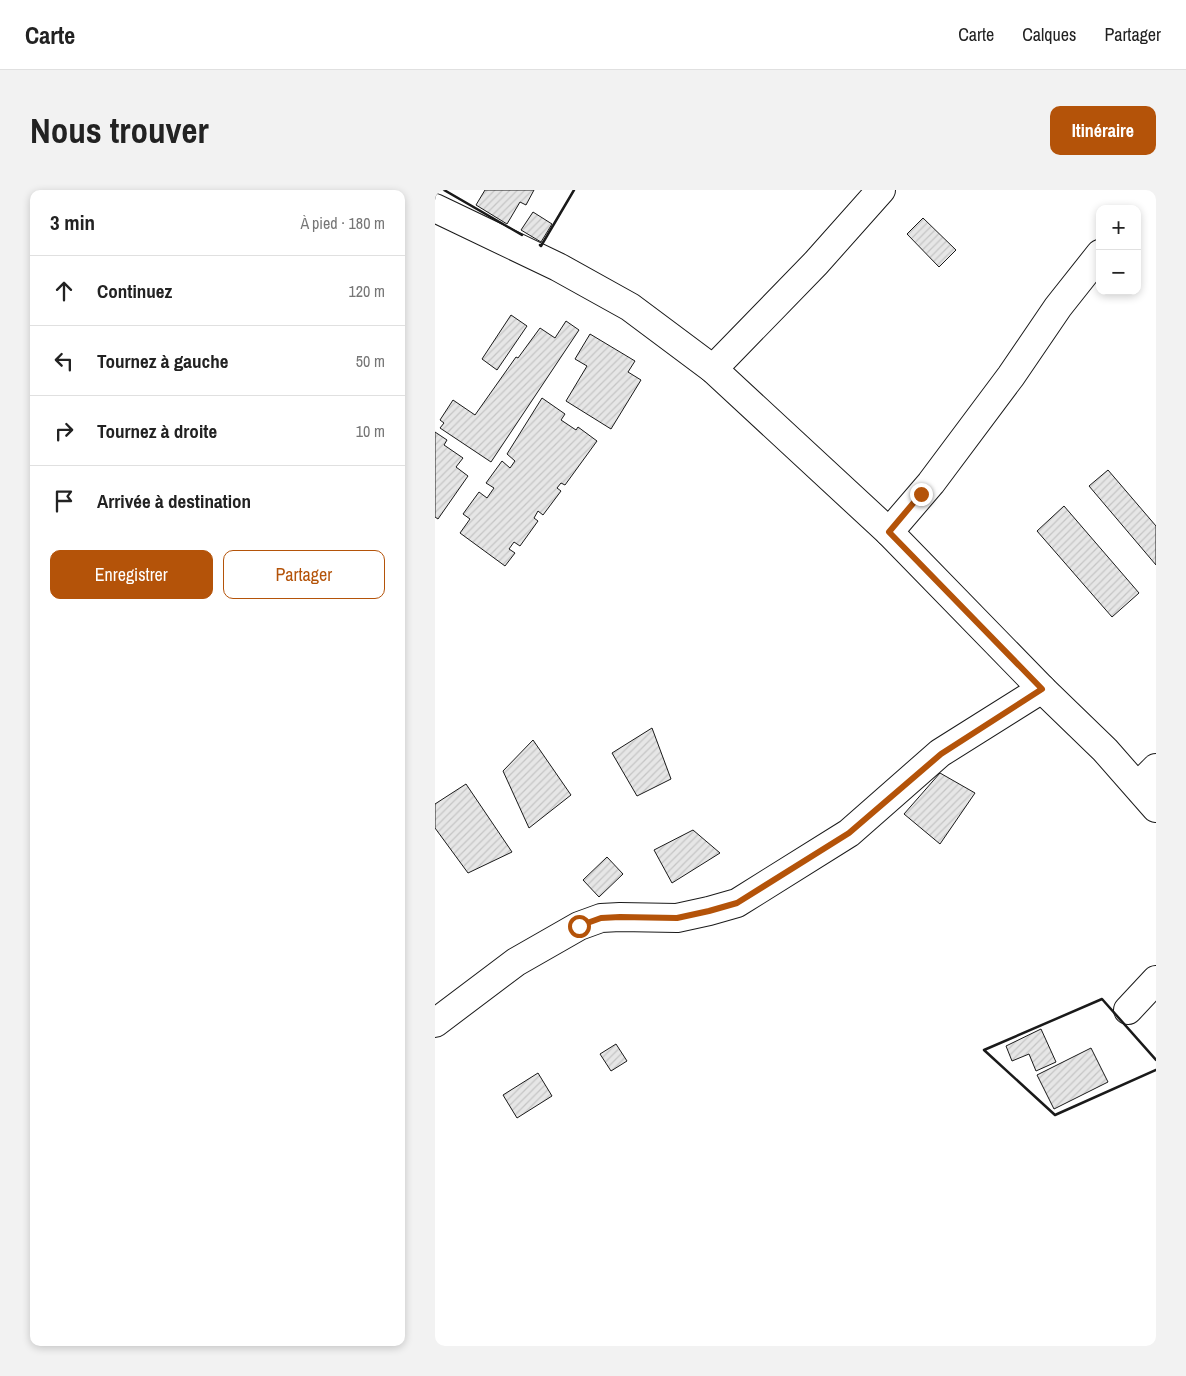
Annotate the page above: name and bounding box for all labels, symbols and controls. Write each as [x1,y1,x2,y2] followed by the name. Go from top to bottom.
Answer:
[25,19,75,51] text: Carte
[958,22,994,47] text: Carte
[1022,22,1076,47] text: Calques
[1104,22,1161,47] text: Partager
[1050,106,1156,155] button: Itinéraire
[30,107,209,154] text: Nous trouver
[1096,205,1141,295] map controls
[1096,205,1141,250] button: +
[50,208,95,237] text: 3 min
[300,212,385,234] text: À pied · 180 m
[1096,250,1141,295] button: −
[50,277,78,305] icon: ahead
[97,278,172,304] text: Continuez
[349,280,385,302] text: 120 m
[50,347,78,375] icon: left
[97,348,228,374] text: Tournez à gauche
[356,350,385,372] text: 50 m
[50,417,78,445] icon: right
[97,418,217,444] text: Tournez à droite
[356,420,385,442] text: 10 m
[910,483,933,506] route end
[50,487,78,515] icon: arrive
[97,488,251,514] text: Arrivée à destination
[50,550,213,599] button: Enregistrer
[223,550,385,599] button: Partager
[568,915,591,938] route start

